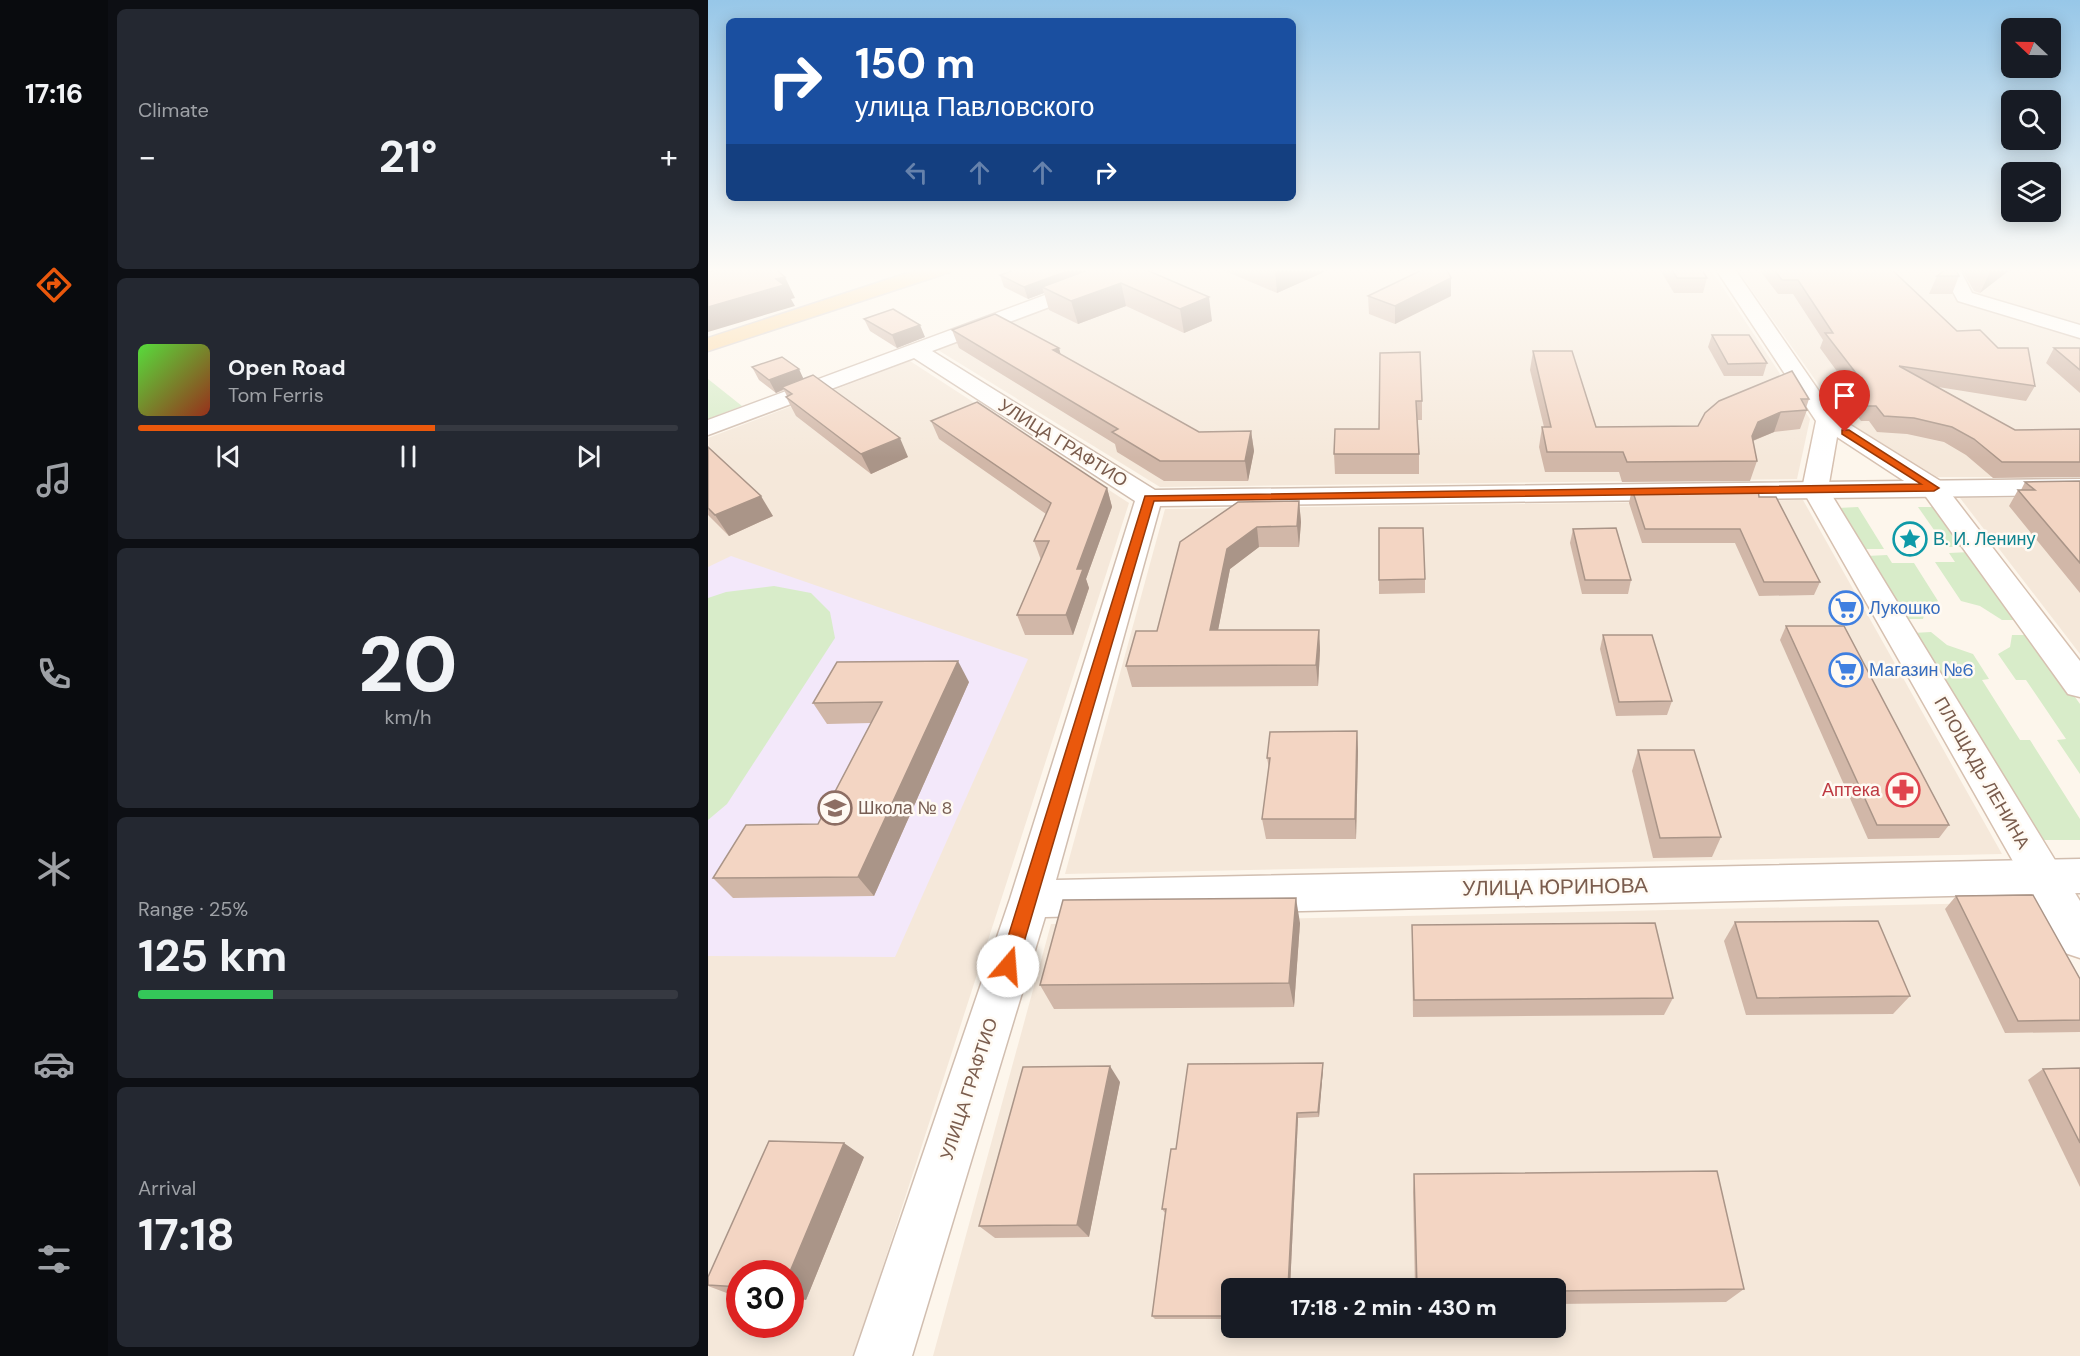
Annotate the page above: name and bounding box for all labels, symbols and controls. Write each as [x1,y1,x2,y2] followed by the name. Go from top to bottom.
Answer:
[2001,18,2061,78] north arrow
[2001,18,2061,222] map controls
[855,36,975,91] text: 150 m
[756,42,834,120] icon: right
[25,76,83,111] text: 17:16
[855,89,1095,124] text: улица Павловского
[2001,90,2061,150] button: search
[138,97,209,123] text: Climate
[379,127,437,186] text: 21°
[138,135,156,178] text: −
[660,135,678,178] text: +
[900,156,933,189] icon: left
[963,156,996,189] icon: ahead
[1026,156,1059,189] icon: ahead
[1089,156,1122,189] icon: right
[2001,162,2061,222] button: layers
[33,264,75,306] icon: directions
[228,353,346,382] text: Open Road
[1819,370,1870,432] pin
[1828,379,1861,412] icon: arrive
[228,382,324,408] text: Tom Ferris
[994,394,1132,492] street label: УЛИЦА ГРАФТИО
[212,440,245,473] icon: previous
[392,440,425,473] icon: pause
[572,440,605,473] icon: next
[33,459,75,501] icon: music
[1892,521,1928,557] place icon: В. И. Ленину
[1933,527,2035,551] place label: В. И. Ленину
[1828,590,1864,626] supermarket icon: Лукошко
[1869,596,1941,620] place label: Лукошко
[358,614,458,715] text: 20
[1828,652,1864,688] supermarket icon: Магазин №6
[33,653,75,695] icon: phone
[1869,658,1974,682] place label: Магазин №6
[1929,693,2035,853] street label: ПЛОЩАДЬ ЛЕНИНА
[384,704,432,730] text: km/h
[1885,772,1921,808] pharmacy icon: Аптека
[1822,778,1881,802] place label: Аптека
[817,790,853,826] school or university icon: Школа № 8
[858,796,953,820] place label: Школа № 8
[33,848,75,890] icon: climate
[1462,871,1648,903] street label: УЛИЦА ЮРИНОВА
[138,896,248,922] text: Range · 25%
[138,926,287,985] text: 125 km
[976,934,1040,998] position arrow
[935,1015,1003,1163] street label: УЛИЦА ГРАФТИО
[33,1043,75,1085] icon: car
[138,1175,196,1201] text: Arrival
[138,1205,235,1264] text: 17:18
[33,1238,75,1280] icon: filters
[726,1260,804,1338] speed limit sign: 30
[1290,1293,1497,1322] text: 17:18 · 2 min · 430 m

